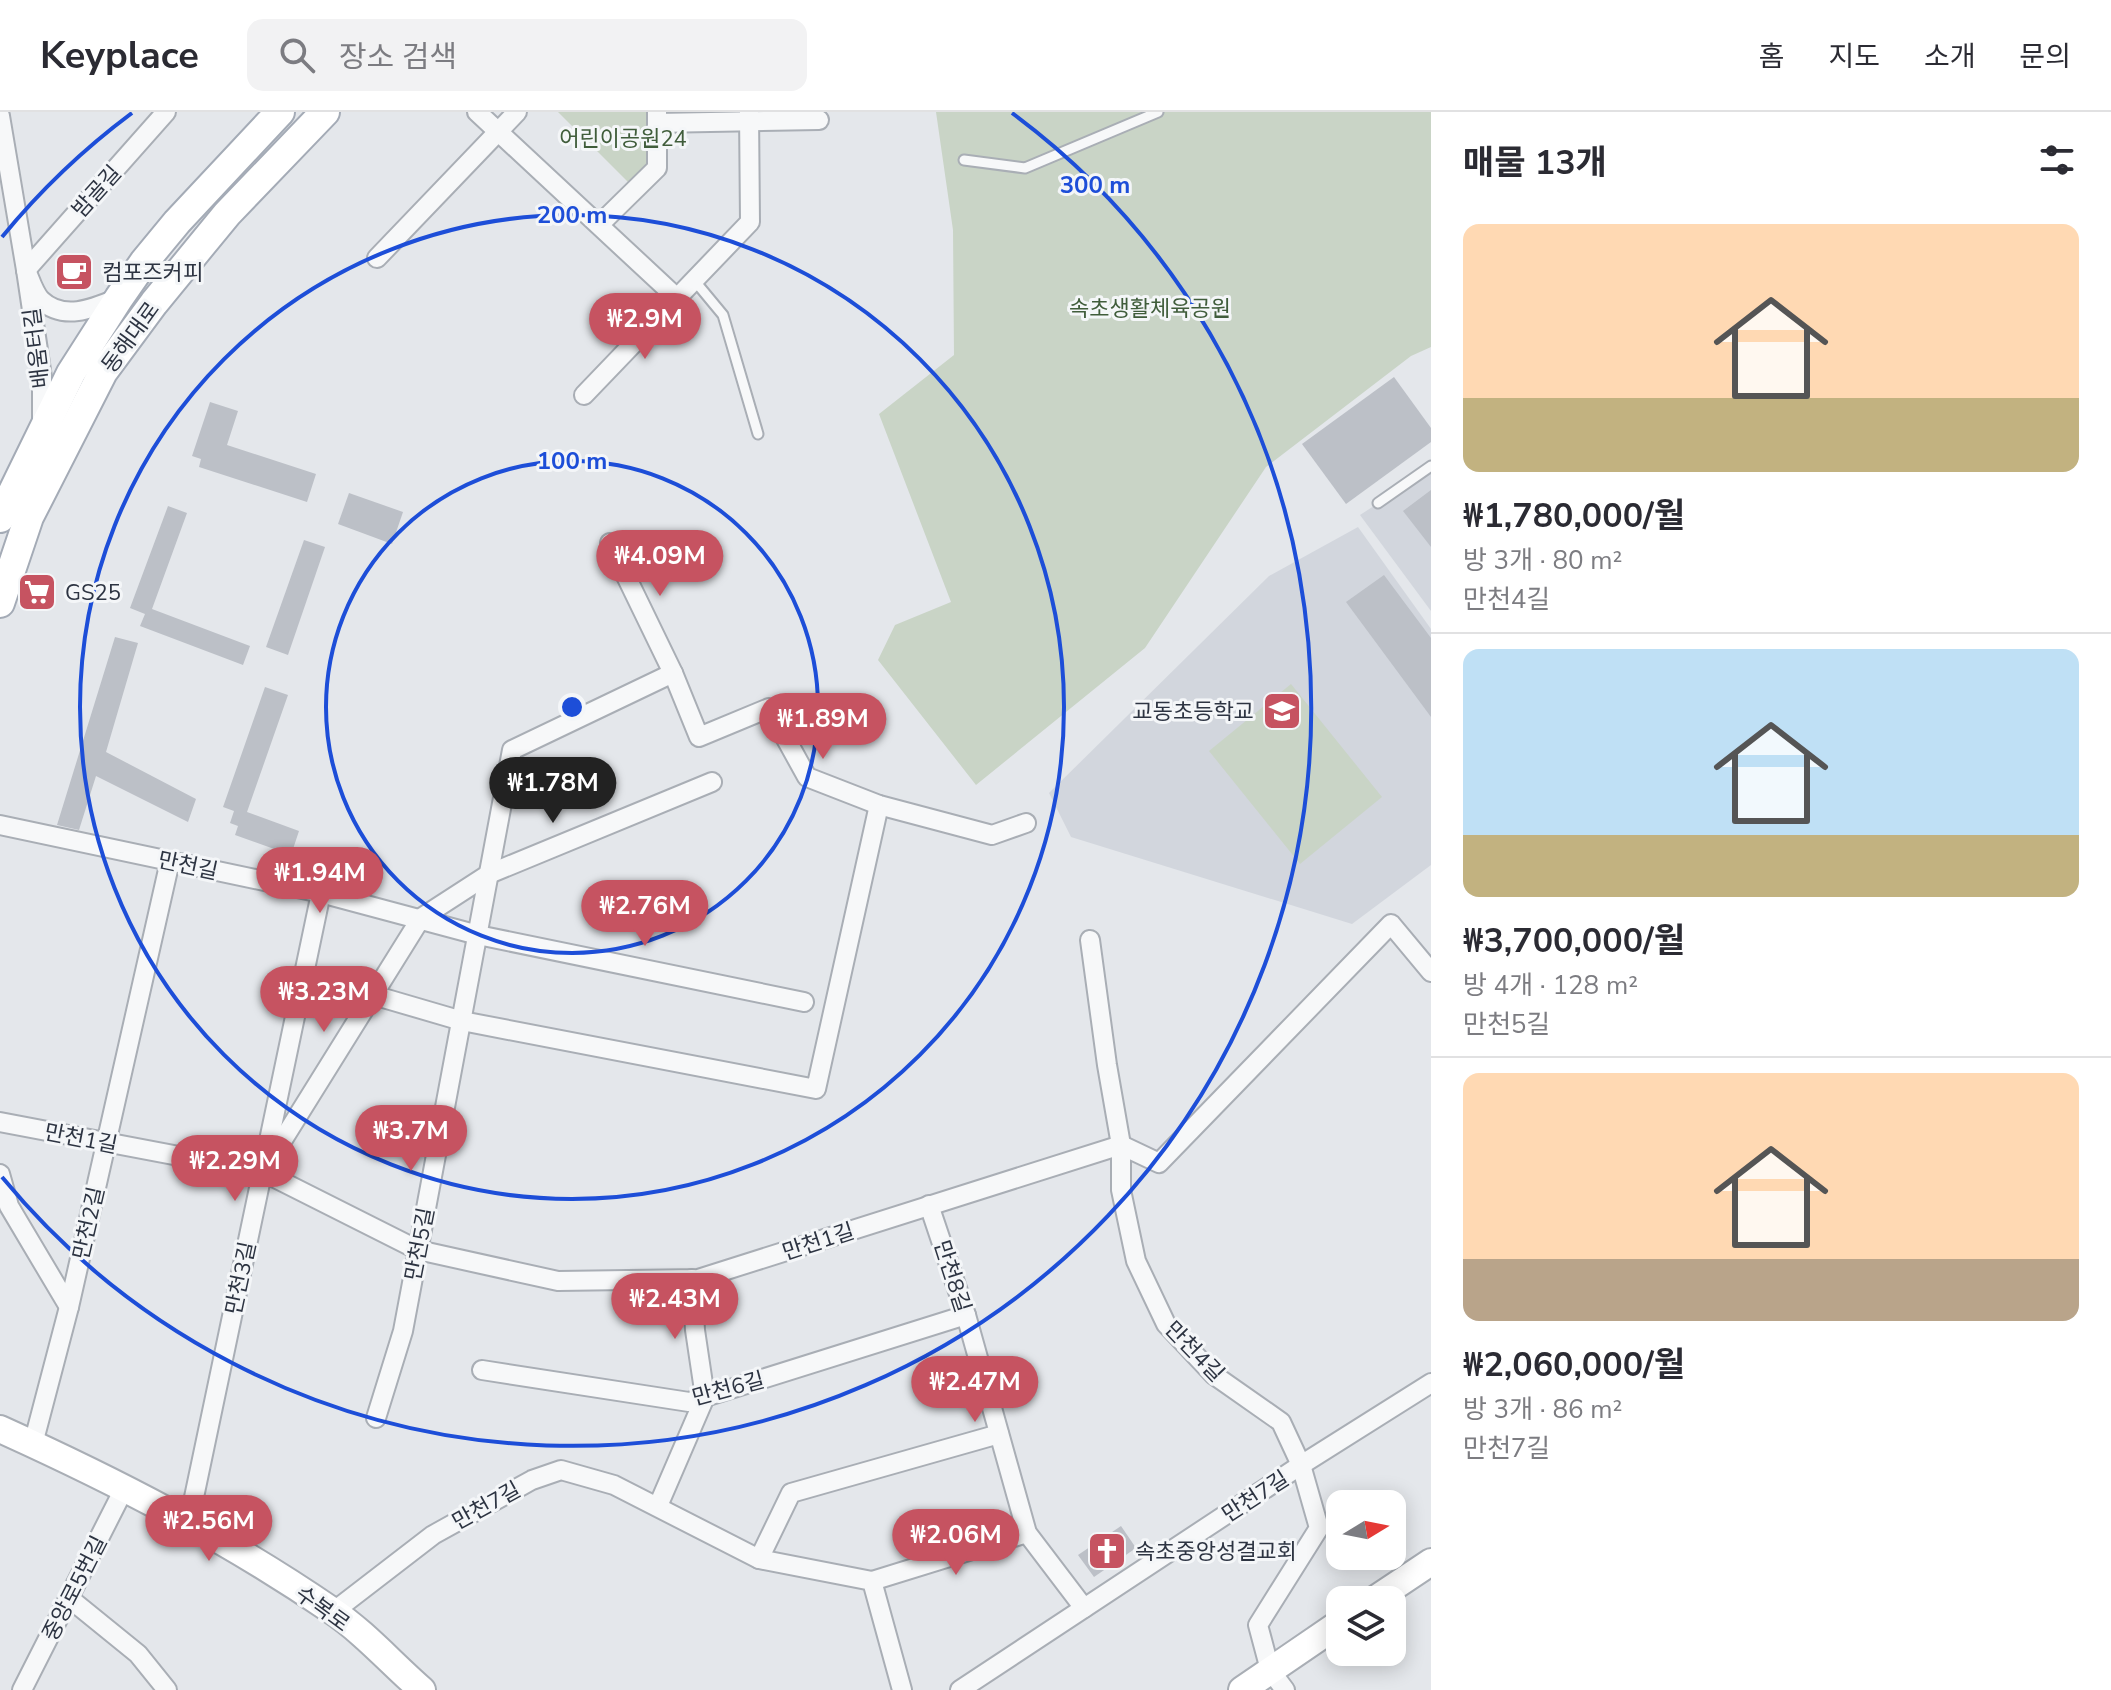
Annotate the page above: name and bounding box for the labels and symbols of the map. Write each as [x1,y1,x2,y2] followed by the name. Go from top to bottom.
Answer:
[559,124,687,154] park label: 어린이공원24
[65,159,128,224] street label: 밤골길
[1060,169,1130,201] text: 300 m
[537,199,607,231] text: 200 m
[53,251,95,293] cafe icon: 컴포즈커피
[102,258,203,288] place label: 컴포즈커피
[589,293,701,361] pin: ₩2.9M
[1069,294,1231,324] park label: 속초생활체육공원
[95,296,167,379] street label: 동해대로
[17,306,57,390] street label: 배움터길
[537,445,607,477] text: 100 m
[595,530,725,598] pin: ₩4.09M
[16,571,58,613] supermarket icon: GS25
[65,578,121,608] place label: GS25
[1261,690,1303,732] school or university icon: 교동초등학교
[558,693,586,721] centre of rings
[758,693,888,761] pin: ₩1.89M
[1133,697,1254,727] place label: 교동초등학교
[488,757,618,825] pin: ₩1.78M
[155,845,221,887] street label: 만천길
[255,847,385,915] pin: ₩1.94M
[580,880,710,948] pin: ₩2.76M
[259,966,389,1034] pin: ₩3.23M
[355,1105,467,1173] pin: ₩3.7M
[42,1117,120,1161] street label: 만천1길
[170,1135,300,1203] pin: ₩2.29M
[66,1184,112,1263] street label: 만천2길
[398,1205,442,1283] street label: 만천5길
[779,1216,858,1268] street label: 만천1길
[926,1237,978,1316] street label: 만천8길
[219,1239,263,1317] street label: 만천3길
[610,1273,740,1341] pin: ₩2.43M
[1158,1315,1231,1389] street label: 만천4길
[910,1356,1040,1424] pin: ₩2.47M
[689,1365,768,1413] street label: 만천6길
[1216,1464,1295,1530] street label: 만천7길
[447,1475,526,1537] street label: 만천7길
[1326,1490,1406,1570] north arrow
[144,1495,274,1563] pin: ₩2.56M
[891,1509,1021,1577] pin: ₩2.06M
[1086,1530,1128,1572] church icon: 속초중앙성결교회
[36,1531,114,1646] street label: 중앙로5번길
[1135,1537,1297,1567] place label: 속초중앙성결교회
[289,1579,356,1639] street label: 수복로

